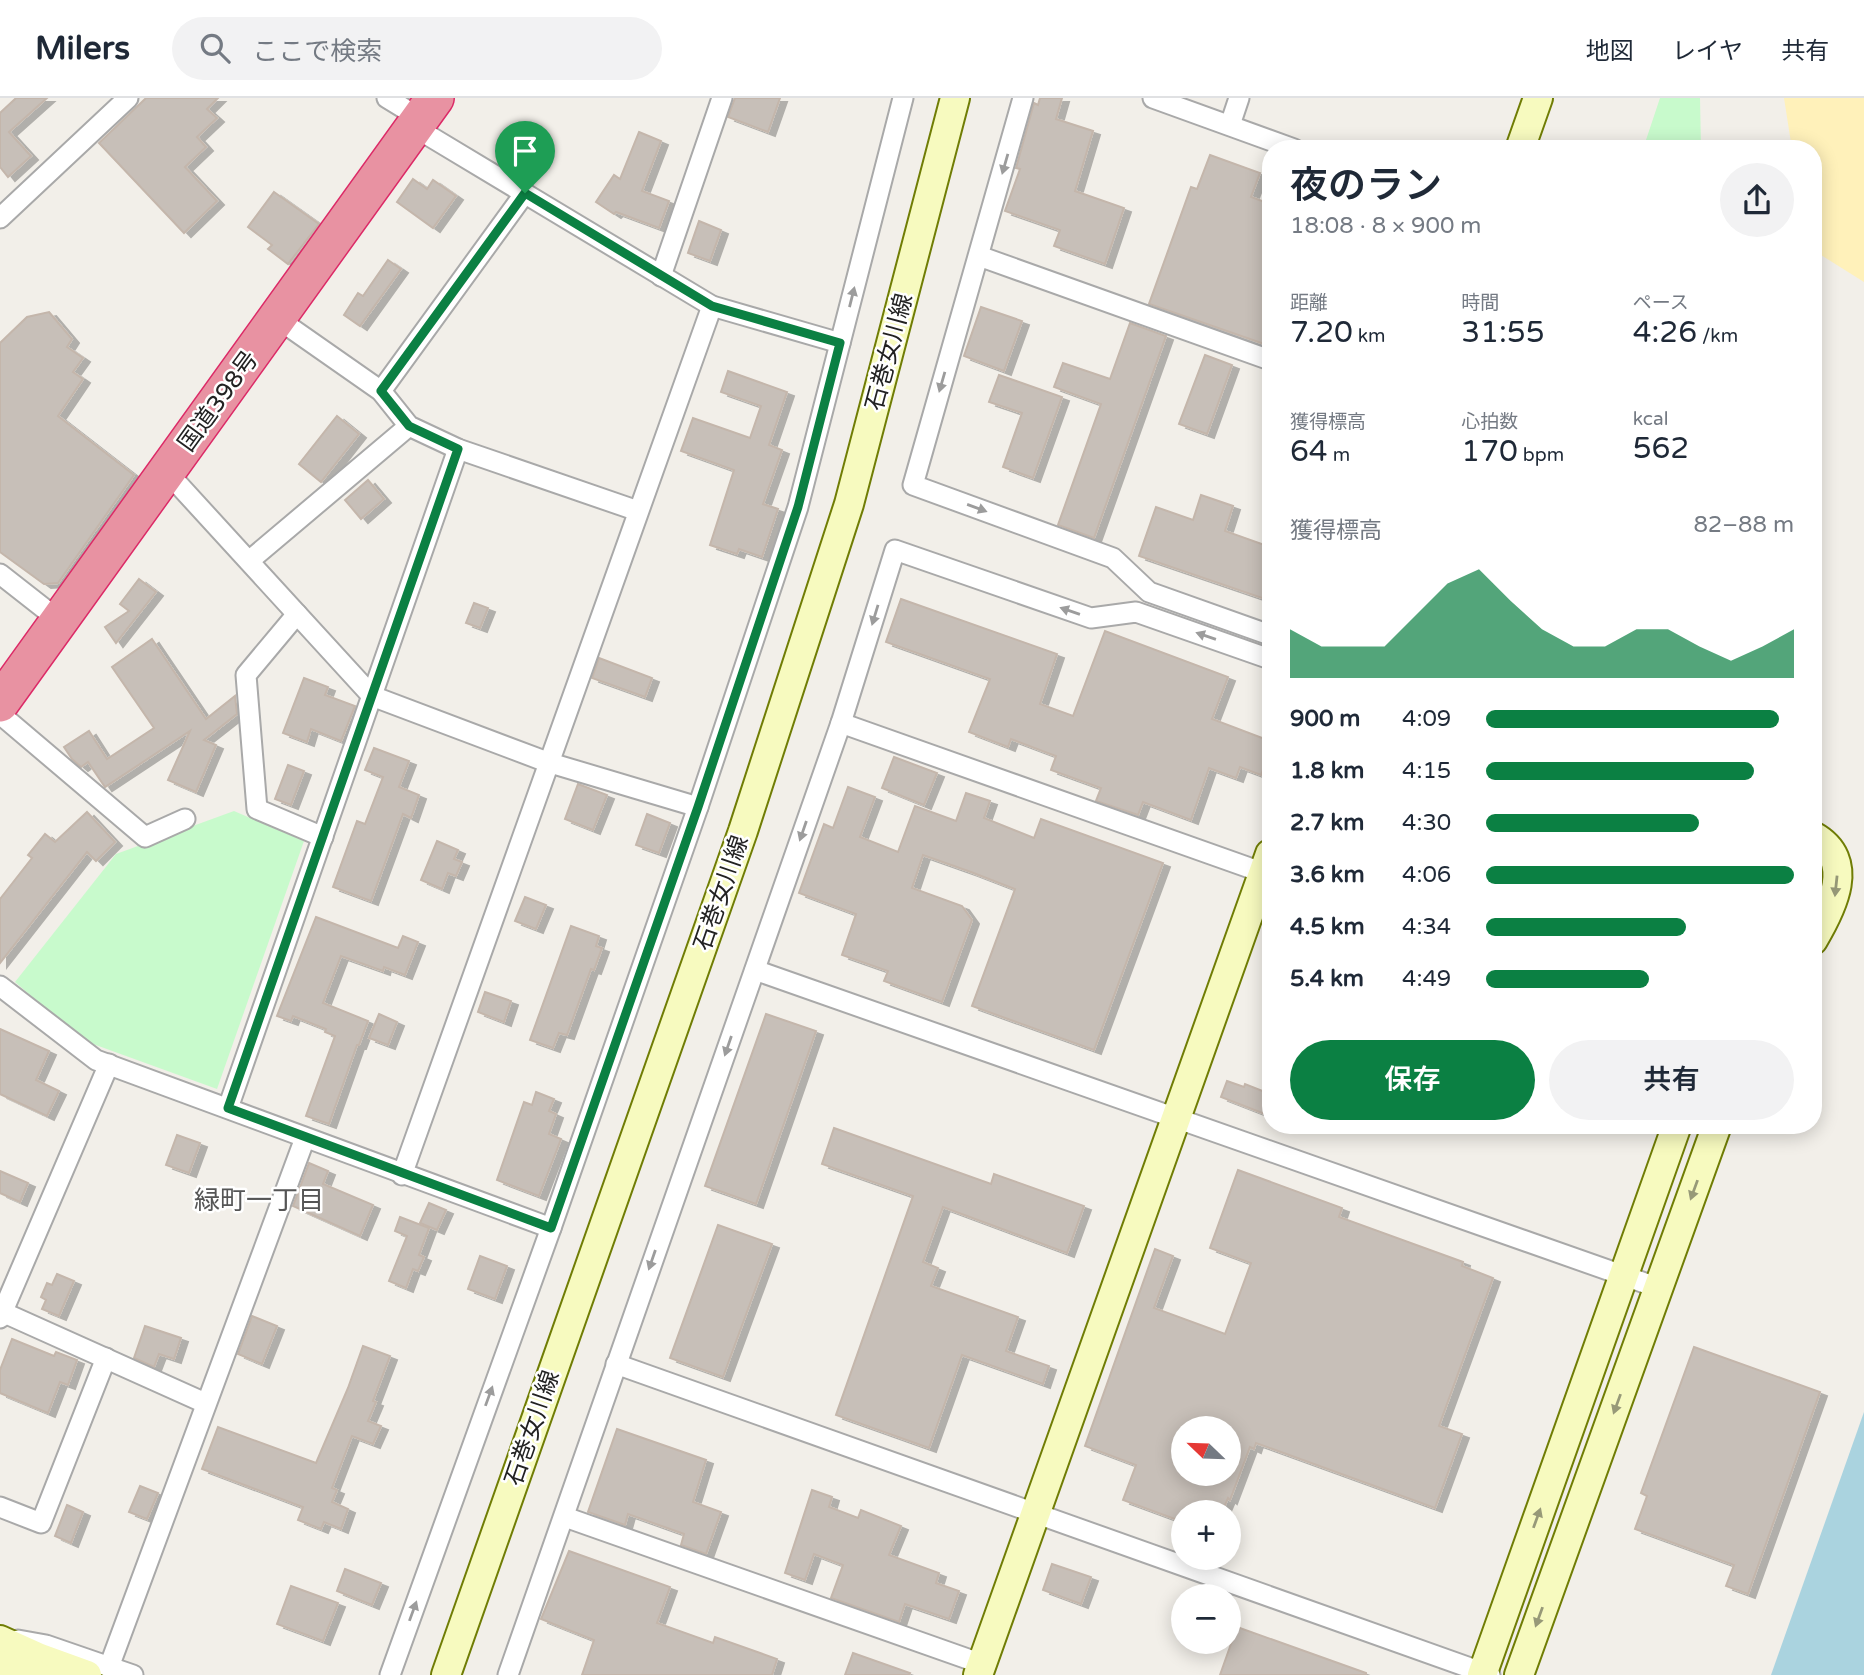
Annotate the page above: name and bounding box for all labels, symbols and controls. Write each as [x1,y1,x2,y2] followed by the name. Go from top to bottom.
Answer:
[172,17,662,80] search box
[35,29,130,68] text: Milers
[196,29,234,67] icon: search
[252,36,382,67] text: ここで検索
[1586,37,1634,66] text: 地図
[1672,37,1743,66] text: レイヤ
[1781,37,1829,66] text: 共有
[495,121,555,193] pin
[506,132,544,170] icon: arrive
[999,153,1010,175] one-way arrow
[1290,163,1442,209] text: 夜のラン
[1720,163,1794,237] button: share
[1290,212,1481,240] text: 18:08 · 8 × 900 m
[847,286,858,308] one-way arrow
[860,290,919,414] street label: 石巻女川線
[1290,292,1328,314] text: 距離
[1461,292,1499,314] text: 時間
[1633,292,1689,314] text: ペース
[1290,314,1353,351] text: 7.20
[1461,314,1545,351] text: 31:55
[1633,314,1697,351] text: 4:26
[1353,325,1386,347] text: km
[1697,325,1738,347] text: /km
[172,345,265,457] street label: 国道398号
[937,372,947,393] one-way arrow
[1633,408,1668,430] text: kcal
[1290,411,1366,433] text: 獲得標高
[1461,411,1518,433] text: 心拍数
[1633,430,1689,467] text: 562
[1290,433,1328,470] text: 64
[1461,433,1518,470] text: 170
[1328,444,1350,466] text: m
[1518,444,1564,466] text: bpm
[966,503,987,514] one-way arrow
[1693,511,1794,539] text: 82–88 m
[1290,517,1382,545] text: 獲得標高
[869,605,879,626] one-way arrow
[1059,605,1080,616] one-way arrow
[1196,630,1217,641] one-way arrow
[1290,705,1360,733] text: 900 m
[1402,705,1451,733] text: 4:09
[1290,757,1364,785] text: 1.8 km
[1402,757,1451,785] text: 4:15
[1290,809,1364,837] text: 2.7 km
[1402,809,1451,837] text: 4:30
[797,820,808,841] one-way arrow
[688,832,755,955] street label: 石巻女川線
[1290,861,1365,889] text: 3.6 km
[1402,861,1451,889] text: 4:06
[1830,875,1841,897] one-way arrow
[1290,913,1365,941] text: 4.5 km
[1402,913,1451,941] text: 4:34
[1290,965,1364,993] text: 5.4 km
[1402,965,1451,993] text: 4:49
[722,1035,733,1056] one-way arrow
[1290,1040,1535,1120] button: 保存
[1549,1040,1794,1120] button: 共有
[1688,1179,1699,1200] one-way arrow
[194,1185,324,1216] district label: 緑町一丁目
[646,1250,657,1271] one-way arrow
[499,1367,566,1490] street label: 石巻女川線
[484,1386,495,1407] one-way arrow
[1611,1393,1622,1414] one-way arrow
[1171,1416,1241,1486] north arrow
[1171,1416,1241,1654] map controls
[1171,1500,1241,1570] button: +
[1532,1508,1543,1529] one-way arrow
[1171,1584,1241,1654] button: −
[408,1600,419,1621] one-way arrow
[1534,1607,1545,1628] one-way arrow

